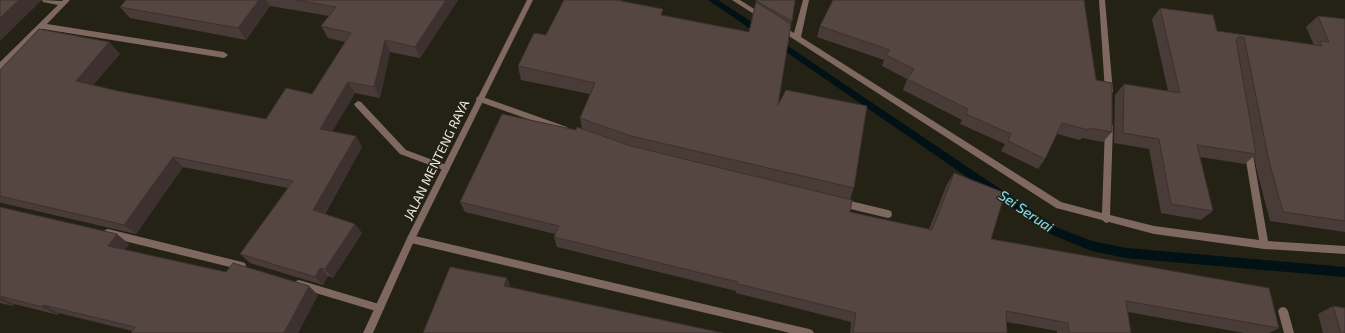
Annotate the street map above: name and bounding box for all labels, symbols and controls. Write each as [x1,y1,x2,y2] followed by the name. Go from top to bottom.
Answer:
[400,97,472,223] street label: JALAN MENTENG RAYA
[996,186,1057,235] water label: Sei Seruai

